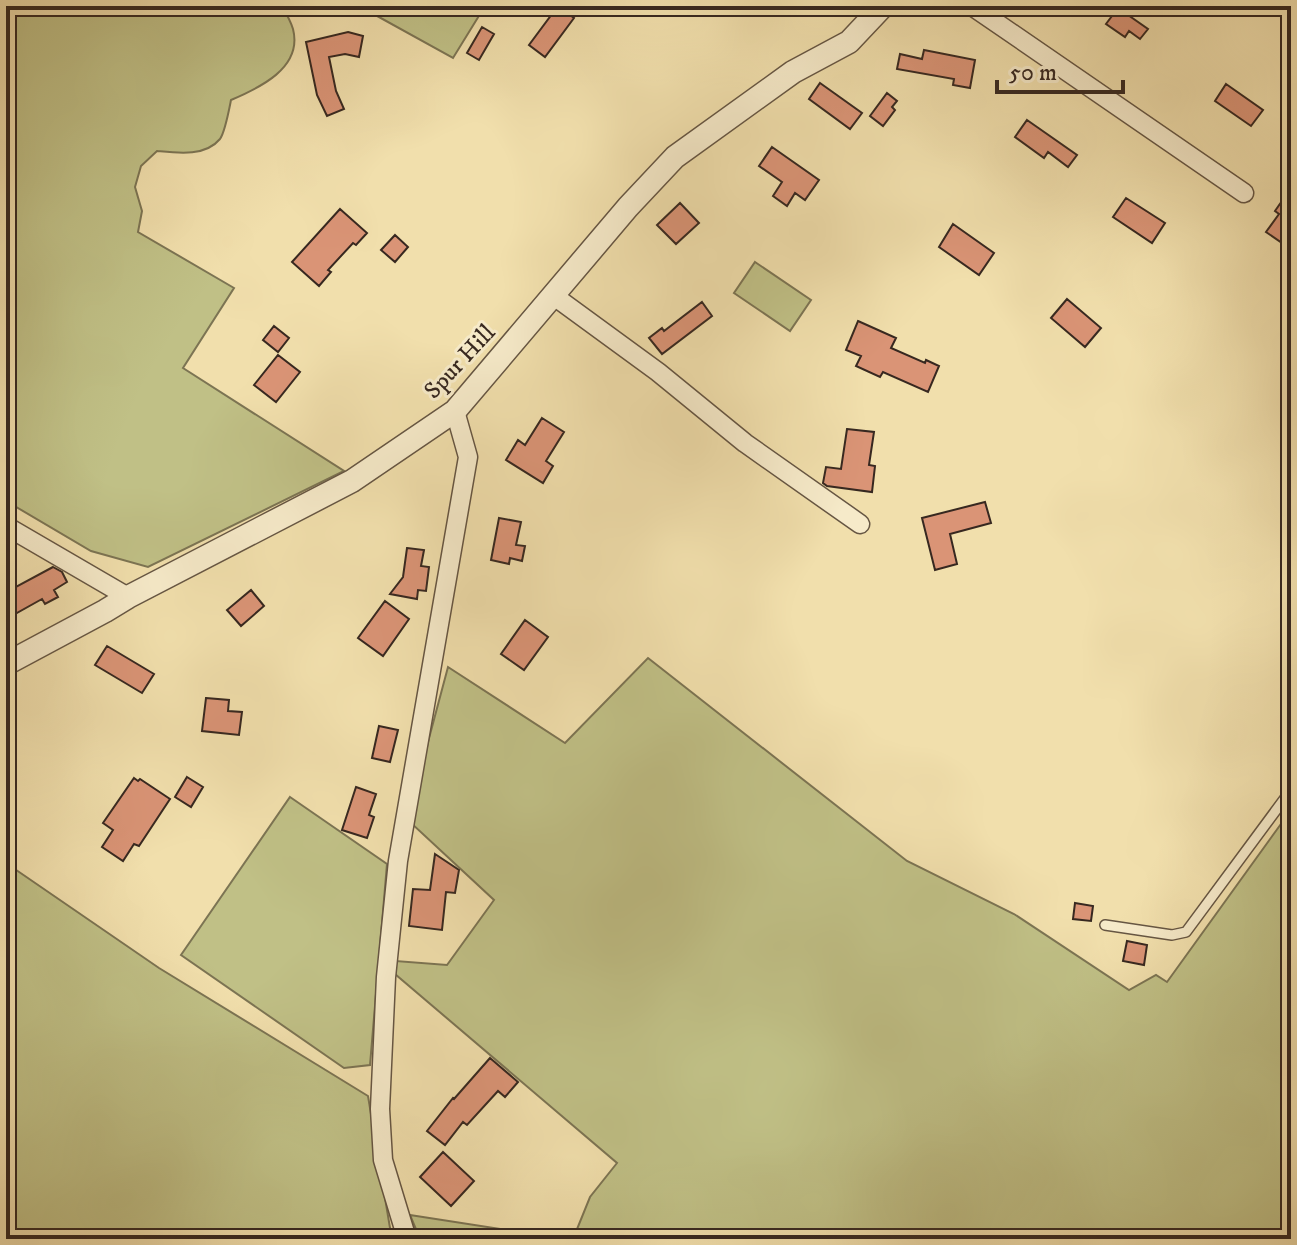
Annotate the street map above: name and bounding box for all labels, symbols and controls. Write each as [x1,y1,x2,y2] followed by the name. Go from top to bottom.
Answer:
[997,44,1123,94] scale bar
[1009,58,1057,88] text: 50 m
[418,318,503,406] street label: Spur Hill

